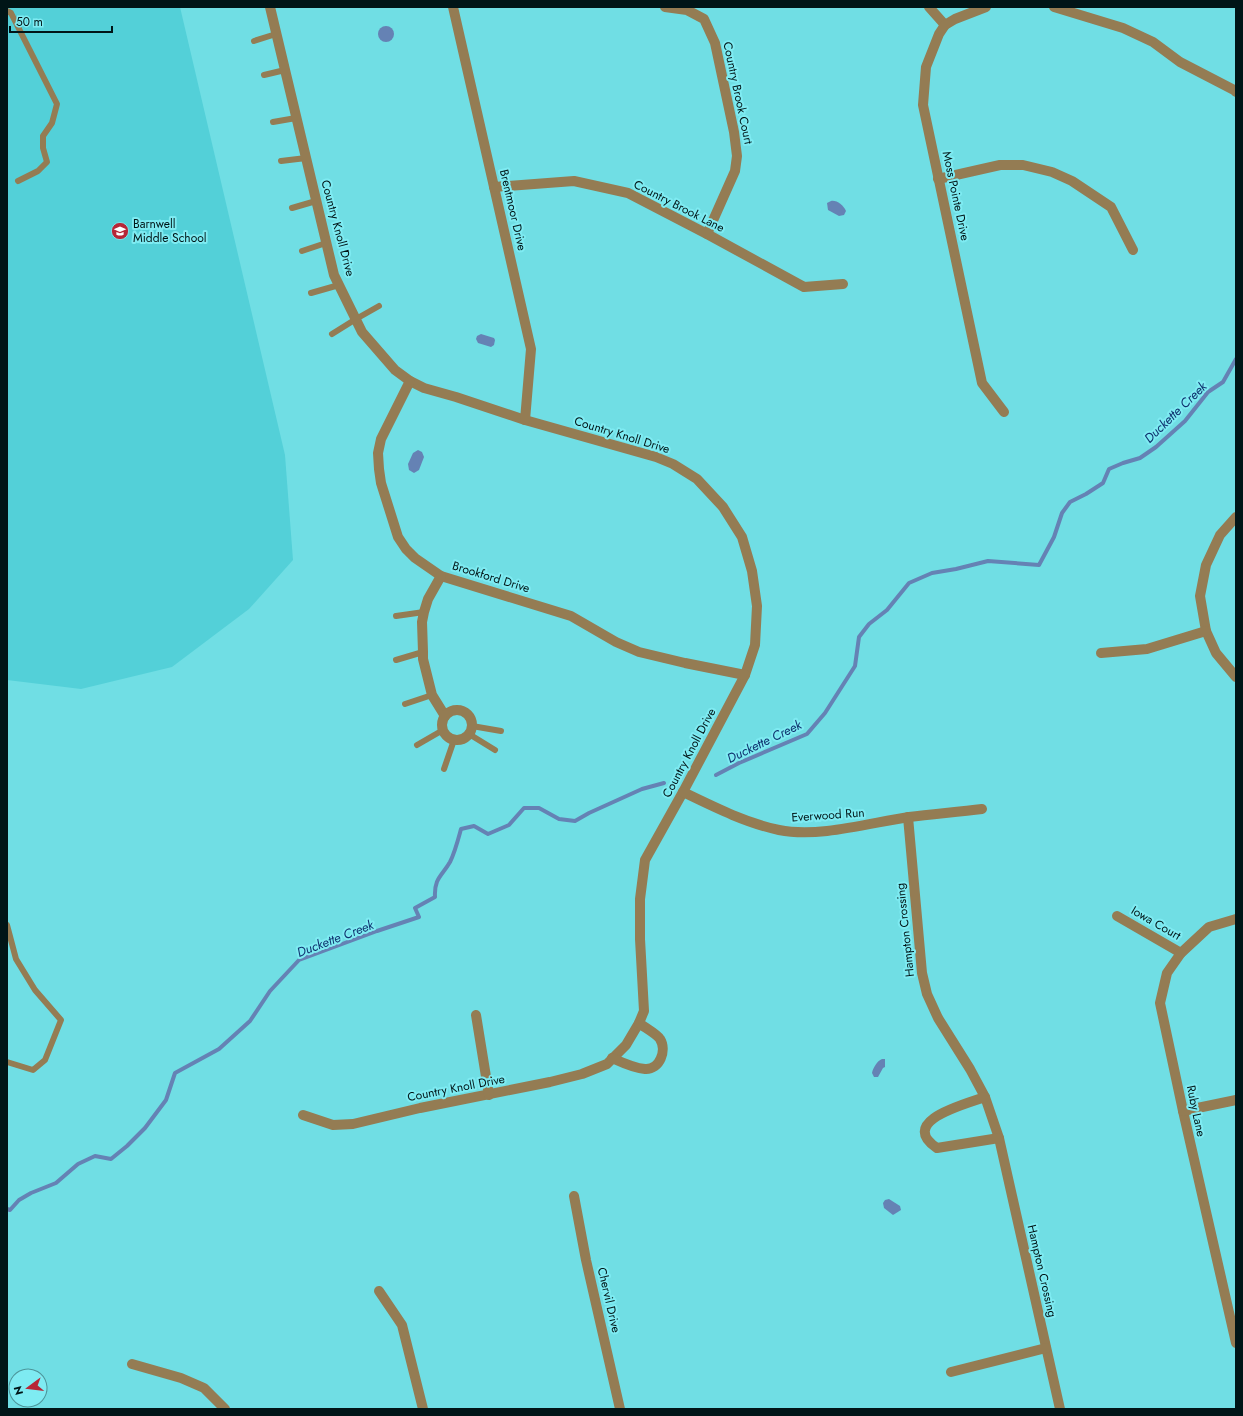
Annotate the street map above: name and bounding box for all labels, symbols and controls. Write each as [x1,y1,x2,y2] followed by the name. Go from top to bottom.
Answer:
[10,8,112,34] scale bar
[16,13,43,31] text: 50 m
[718,40,758,146] street label: Country Brook Court
[938,150,974,242] street label: Moss Pointe Drive
[495,168,531,252] street label: Brentmoor Drive
[630,175,728,237] street label: Country Brook Lane
[316,178,360,278] street label: Country Knoll Drive
[133,215,207,247] place label: Barnwell Middle School
[110,221,130,241] school or university icon: Barnwell Middle School
[1140,377,1211,447] water label: Duckette Creek
[572,412,672,458] street label: Country Knoll Drive
[450,557,532,597] street label: Brookford Drive
[658,705,720,801] street label: Country Knoll Drive
[724,715,805,768] water label: Duckette Creek
[791,803,865,827] street label: Everwood Run
[891,882,919,978] street label: Hampton Crossing
[1128,901,1184,945] street label: Iowa Court
[294,915,377,962] water label: Duckette Creek
[406,1070,506,1106] street label: Country Knoll Drive
[1182,1084,1210,1138] street label: Ruby Lane
[1023,1223,1061,1319] street label: Hampton Crossing
[593,1266,625,1334] street label: Chervil Drive
[8,1368,48,1408] north arrow
[9,1384,27,1397] text: N

